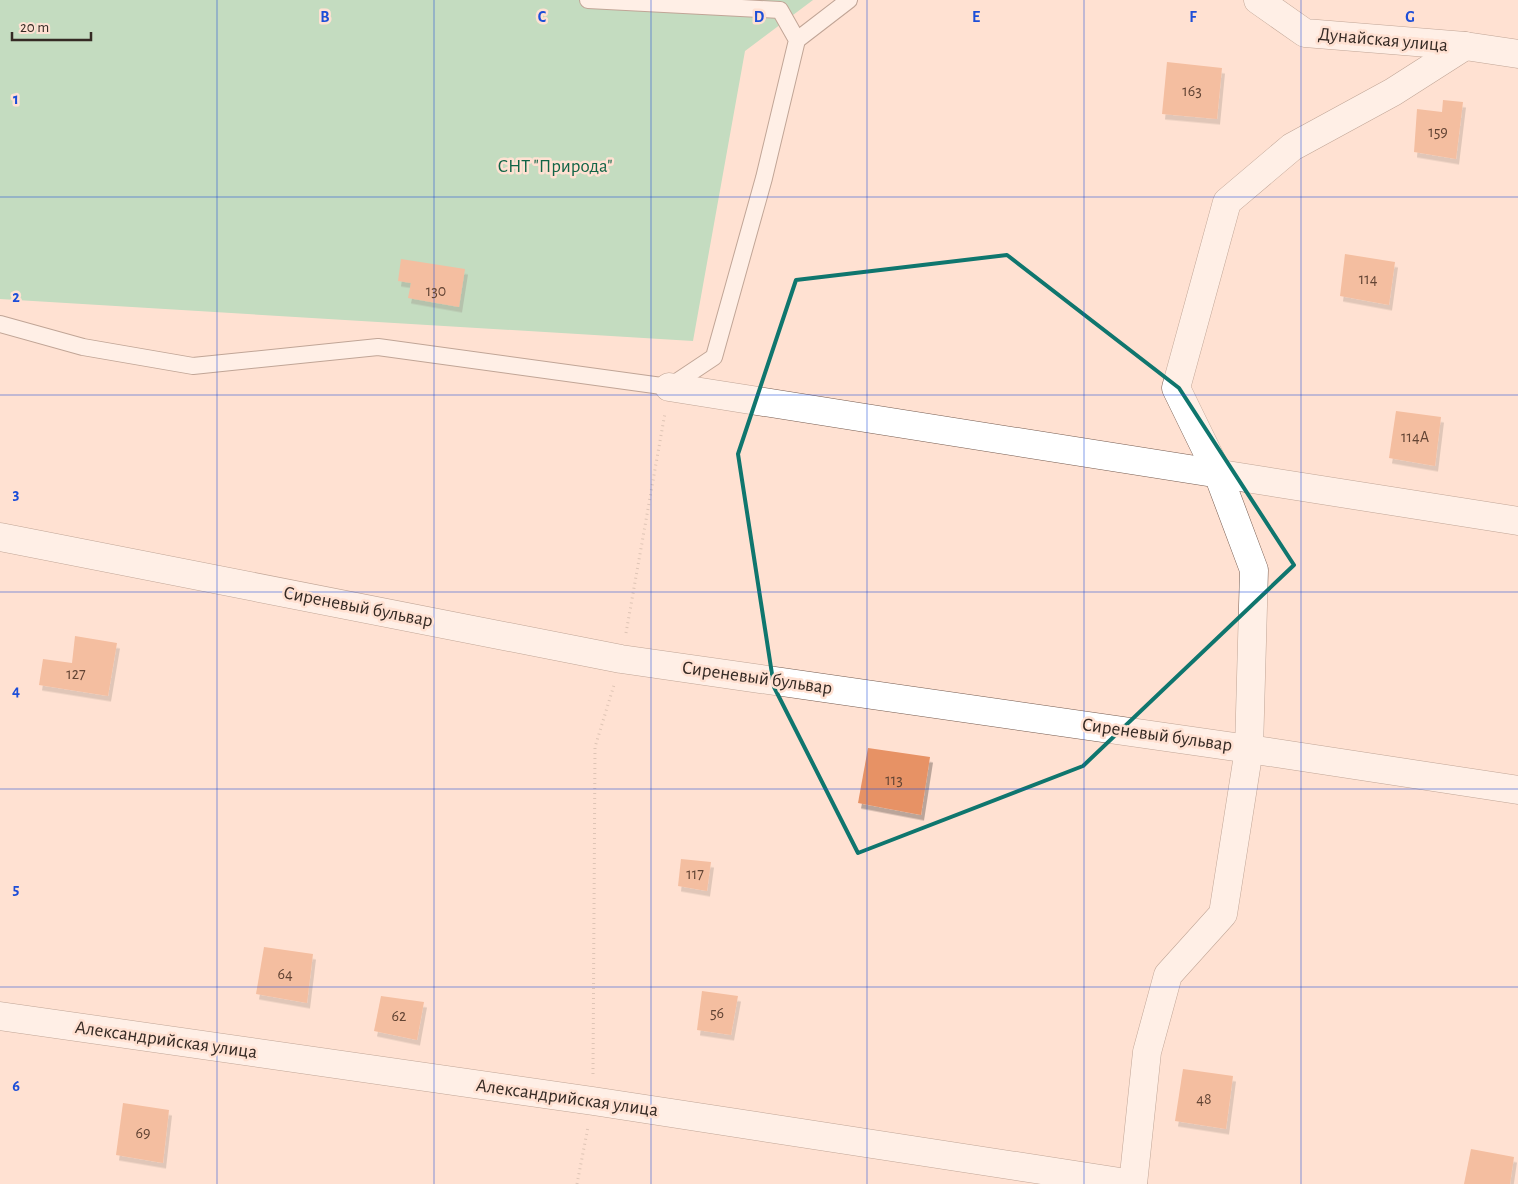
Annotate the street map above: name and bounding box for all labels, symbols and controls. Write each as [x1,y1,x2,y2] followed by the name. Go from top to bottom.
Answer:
[320,9,330,25] text: B
[538,9,547,25] text: C
[754,9,765,25] text: D
[972,9,980,25] text: E
[1189,9,1197,25] text: F
[1405,9,1415,25] text: G
[12,10,91,42] scale bar
[20,20,49,35] text: 20 m
[1317,25,1449,55] street label: Дунайская улица
[1182,83,1202,99] house number: 163
[13,91,19,107] text: 1
[1428,124,1448,140] house number: 159
[497,157,613,176] park label: СНТ "Природа"
[1359,271,1378,287] house number: 114
[426,283,446,299] house number: 130
[12,289,20,305] text: 2
[1401,429,1430,445] house number: 114А
[13,486,20,502] text: 3
[282,583,434,631] street label: Сиреневый бульвар
[681,658,833,698] street label: Сиреневый бульвар
[66,666,86,682] house number: 127
[12,683,20,699] text: 4
[1081,715,1233,755] street label: Сиреневый бульвар
[885,772,903,788] house number: 113
[686,866,704,882] house number: 117
[13,881,20,897] text: 5
[277,966,293,982] house number: 64
[710,1005,724,1021] house number: 56
[392,1008,406,1024] house number: 62
[74,1018,259,1062] street label: Александрийская улица
[475,1076,660,1120] street label: Александрийская улица
[12,1078,20,1094] text: 6
[1196,1091,1212,1107] house number: 48
[135,1125,151,1141] house number: 69

